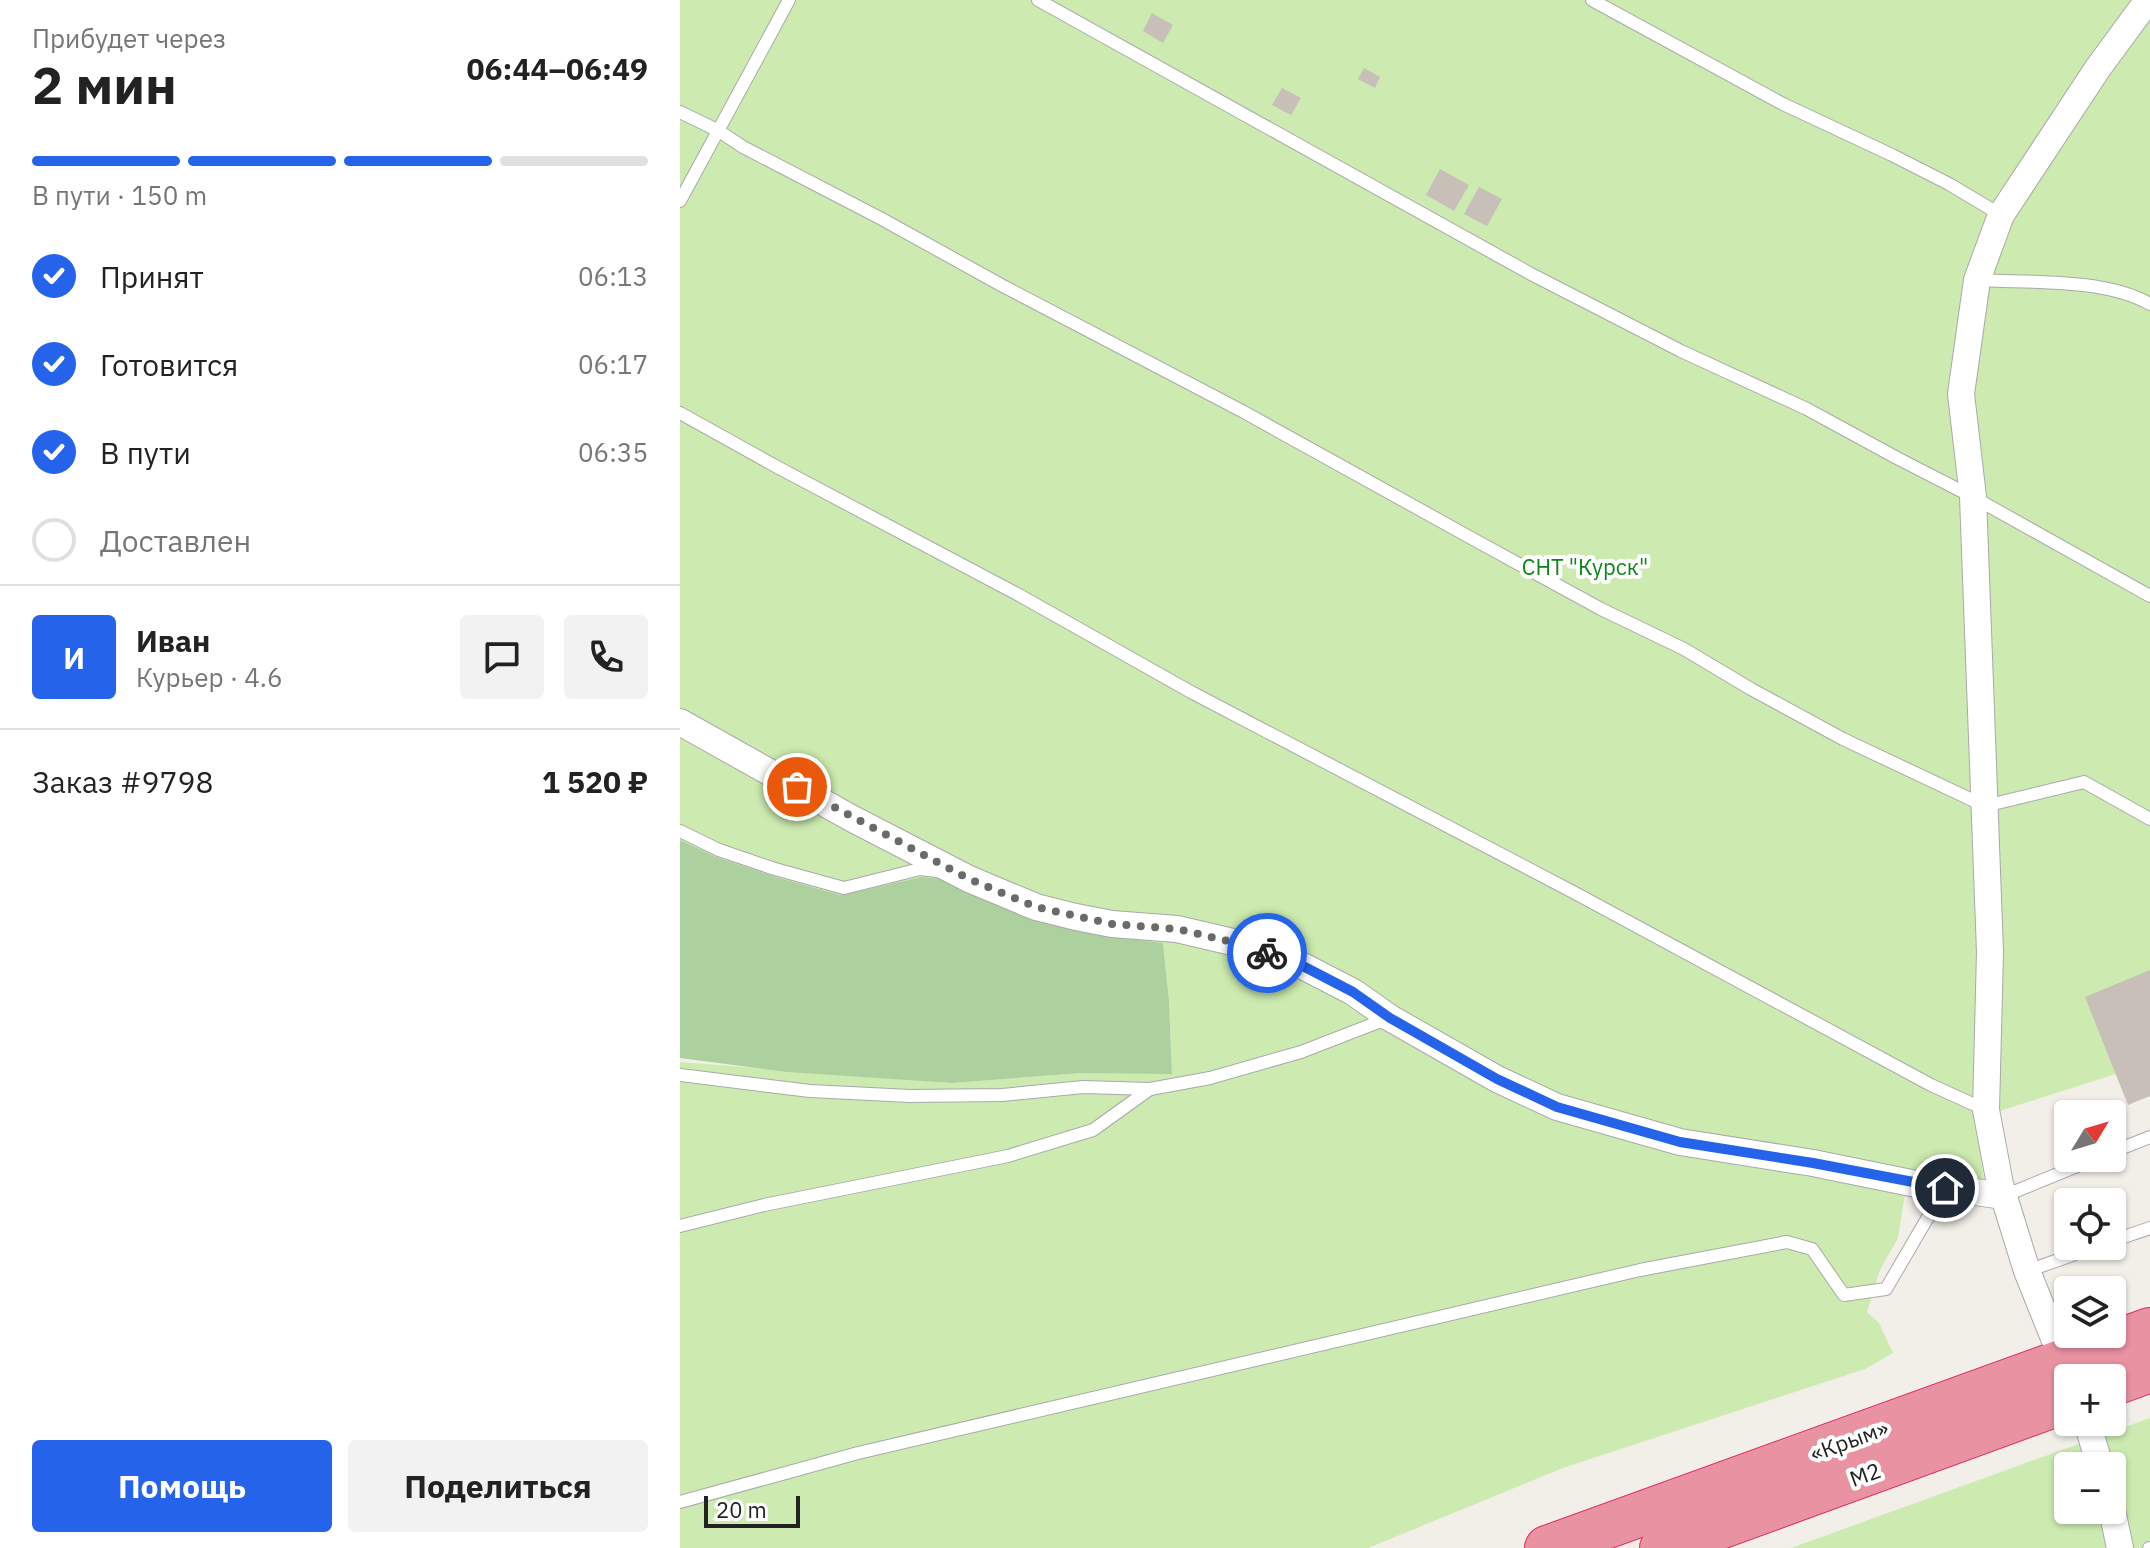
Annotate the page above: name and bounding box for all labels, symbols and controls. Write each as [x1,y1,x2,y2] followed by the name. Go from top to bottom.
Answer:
[32,21,226,55] text: Прибудет через
[467,49,648,88] text: 06:44–06:49
[32,51,177,118] text: 2 мин
[32,178,207,212] text: В пути · 150 m
[32,254,76,298] icon: check
[100,257,204,296] text: Принят
[578,259,648,293] text: 06:13
[32,342,76,386] icon: check
[100,345,238,384] text: Готовится
[578,347,648,381] text: 06:17
[32,430,76,474] icon: check
[100,433,191,472] text: В пути
[578,435,648,469] text: 06:35
[100,521,251,560] text: Доставлен
[1522,552,1648,581] park label: СНТ "Курск"
[460,615,544,699] button: chat
[564,615,648,699] button: phone
[136,621,210,660] text: Иван
[63,638,85,677] text: И
[136,660,283,694] text: Курьер · 4.6
[763,753,831,821] pin
[32,762,214,801] text: Заказ #9798
[542,762,648,801] text: 1 520 ₽
[775,765,819,809] icon: bag
[1227,913,1307,993] courier
[1245,931,1289,975] icon: bike
[2054,1100,2126,1172] north arrow
[2054,1100,2126,1524] map controls
[1911,1154,1979,1222] pin
[1923,1166,1967,1210] icon: home
[2054,1188,2126,1260] button: locate
[2054,1276,2126,1348] button: layers
[2054,1364,2126,1436] button: +
[1806,1412,1892,1468] street label: «Крым»
[32,1440,332,1532] button: Помощь
[348,1440,648,1532] button: Поделиться
[2054,1452,2126,1524] button: −
[1845,1455,1885,1493] street label: М2
[704,1492,800,1528] scale bar
[716,1495,767,1524] text: 20 m

